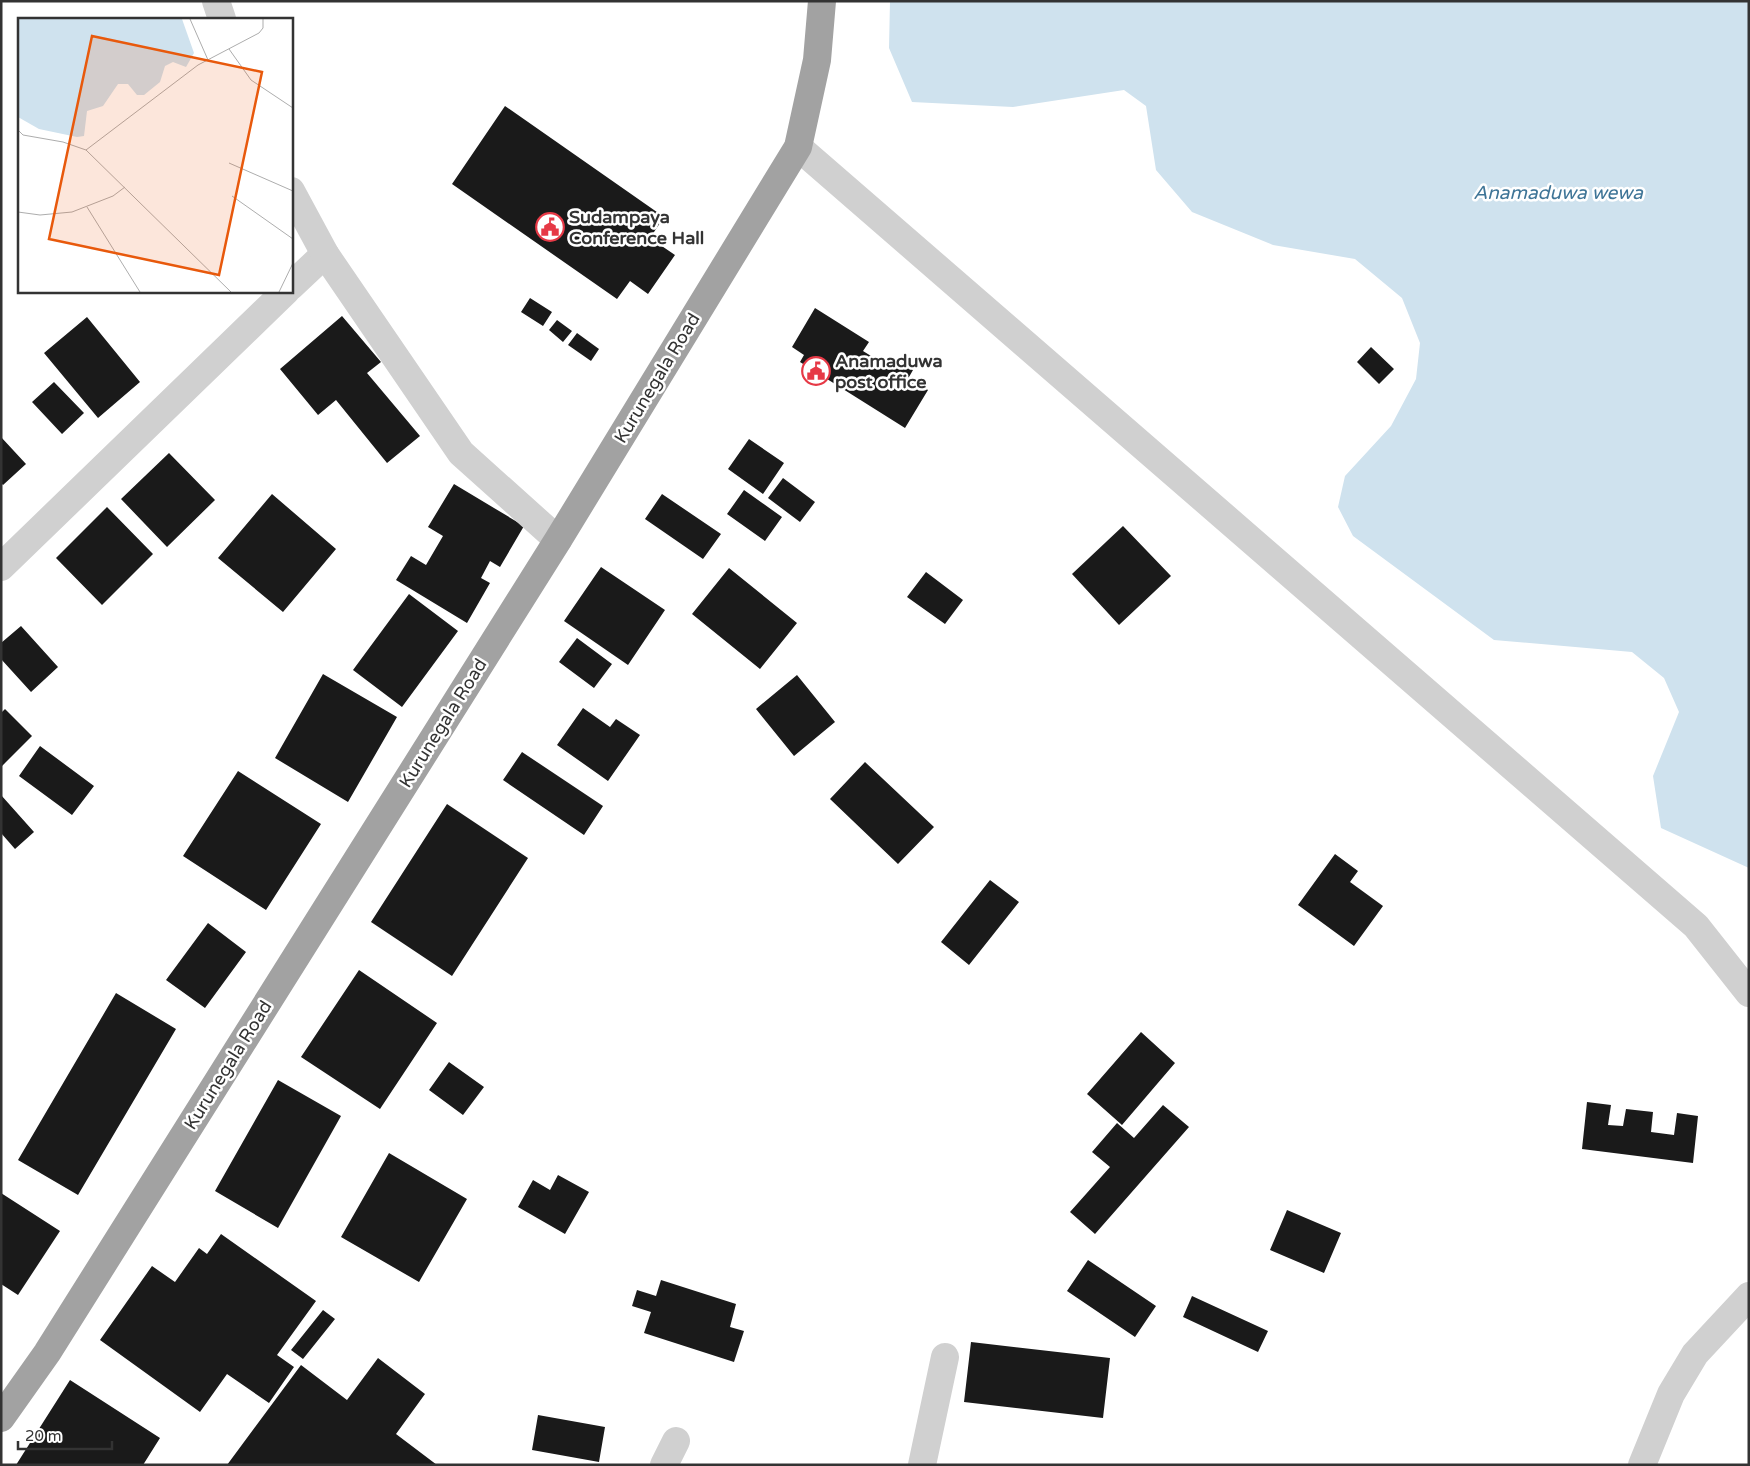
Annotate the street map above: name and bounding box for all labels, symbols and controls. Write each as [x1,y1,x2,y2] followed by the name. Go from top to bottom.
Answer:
[18,18,292,292] inset map
[1473,182,1644,204] water label: Anamaduwa wewa
[569,206,704,249] place label: Sudampaya Conference Hall
[535,212,565,242] public building icon: Sudampaya Conference Hall
[609,309,705,447] street label: Kurunegala Road
[835,350,943,393] place label: Anamaduwa post office
[801,356,831,386] public building icon: Anamaduwa post office
[394,654,492,792] street label: Kurunegala Road
[179,996,277,1134] street label: Kurunegala Road
[18,1418,111,1450] scale bar
[25,1427,62,1445] text: 20 m

